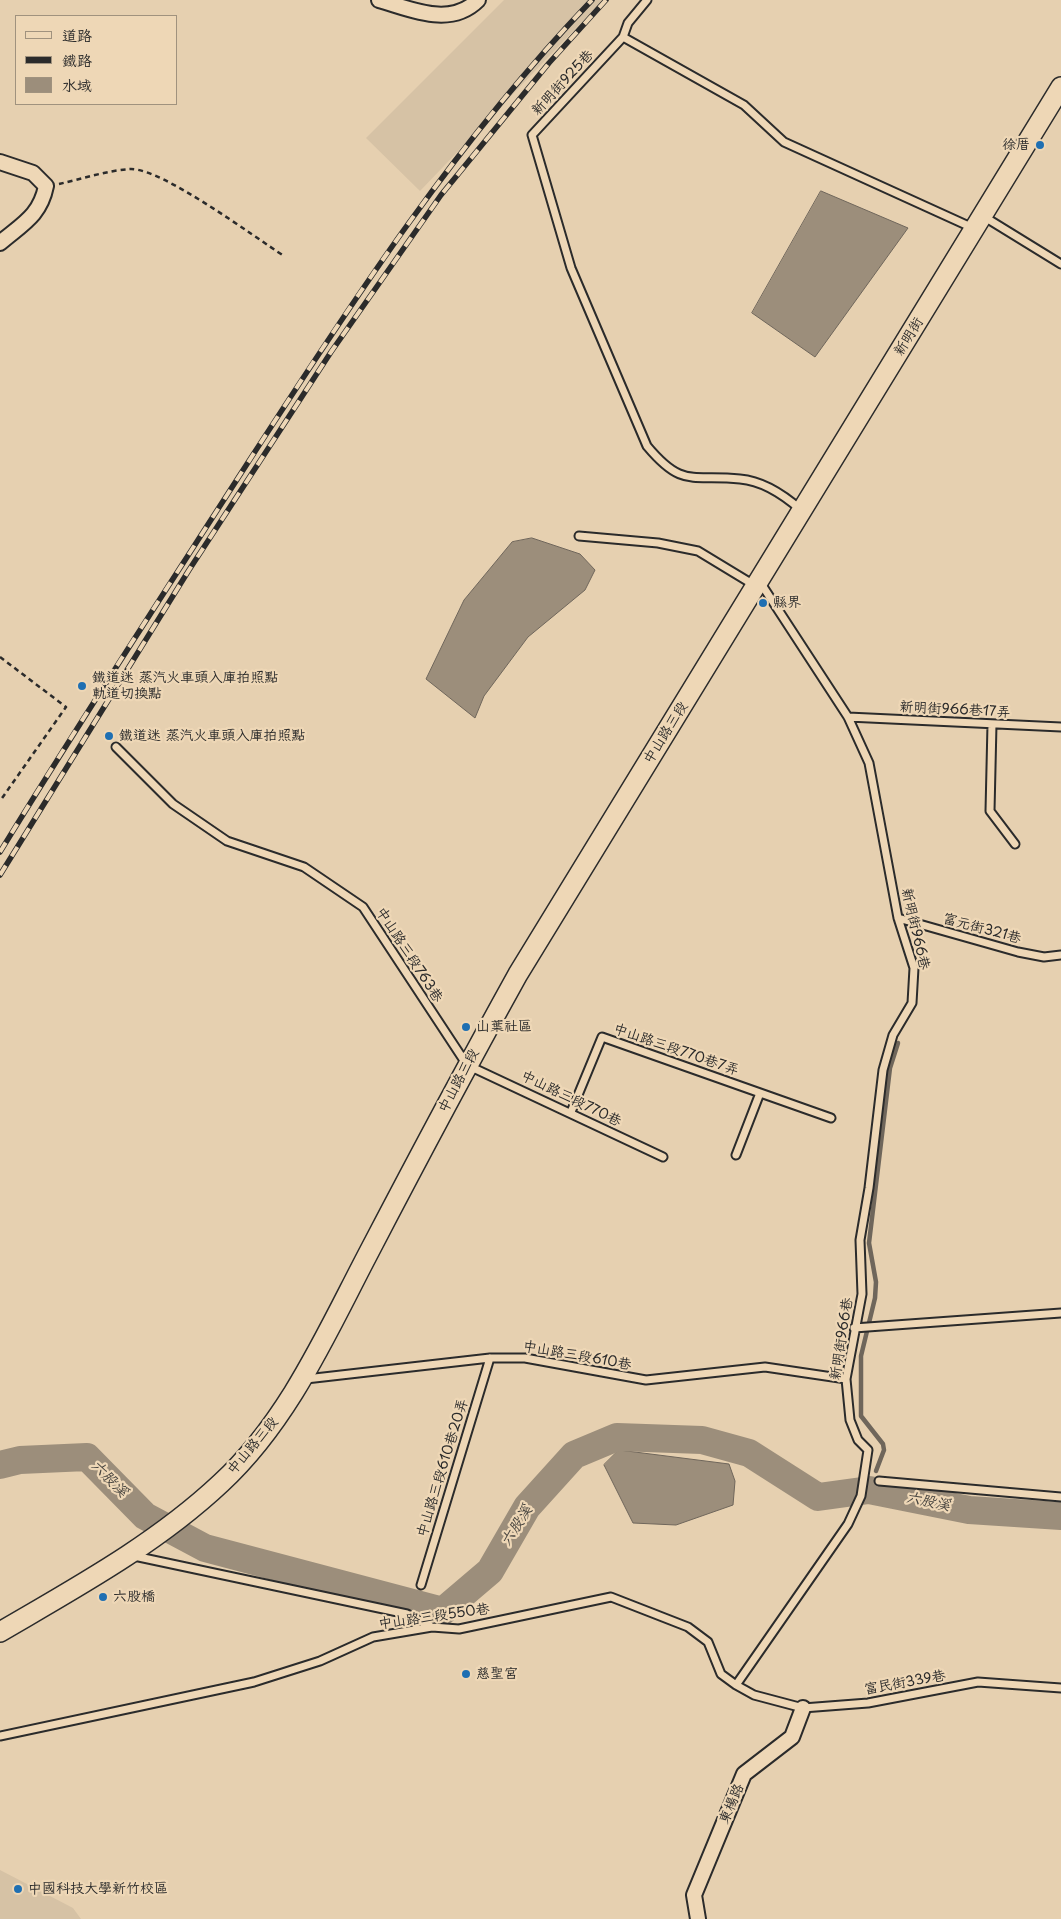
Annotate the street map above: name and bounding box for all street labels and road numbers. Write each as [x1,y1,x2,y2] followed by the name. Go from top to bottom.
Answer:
[529,47,597,119] street label: 新明街925巷
[891,315,927,359] street label: 新明街
[640,699,692,767] street label: 中山路三段
[899,699,1011,721] street label: 新明街966巷17弄
[897,887,933,971] street label: 新明街966巷
[372,904,446,1006] street label: 中山路三段763巷
[941,911,1023,947] street label: 富元街321巷
[611,1021,741,1079] street label: 中山路三段770巷7弄
[435,1046,483,1116] street label: 中山路三段
[518,1067,624,1131] street label: 中山路三段770巷
[827,1297,857,1381] street label: 新明街966巷
[521,1338,633,1374] street label: 中山路三段610巷
[414,1397,472,1539] street label: 中山路三段610巷20弄
[224,1414,282,1478] street label: 中山路三段
[377,1601,491,1633] street label: 中山路三段550巷
[863,1668,947,1698] street label: 富民街339巷
[716,1781,748,1827] street label: 東楊路

